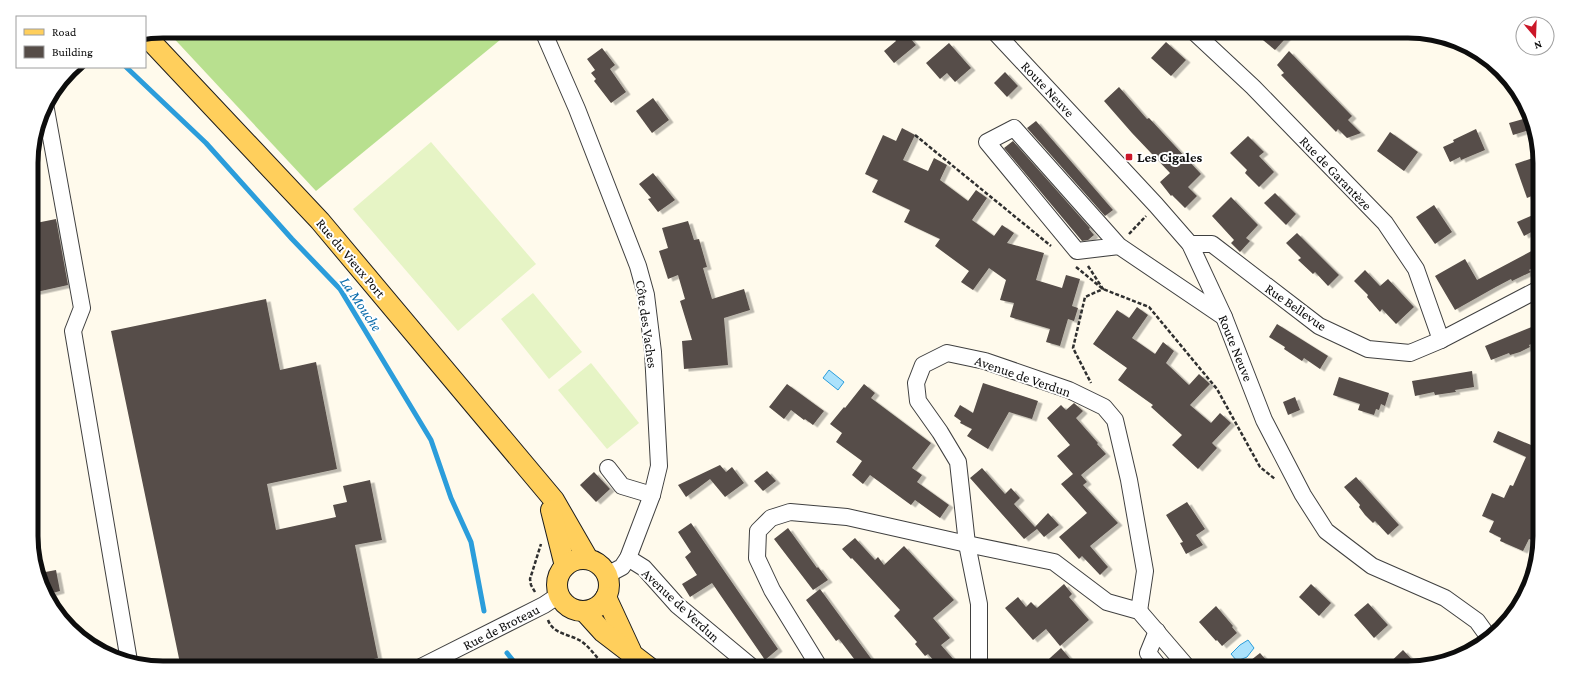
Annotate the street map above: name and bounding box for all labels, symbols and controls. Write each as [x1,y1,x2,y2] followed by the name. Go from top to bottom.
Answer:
[16,16,146,68] legend
[1515,16,1555,56] north arrow
[52,25,77,39] text: Road
[1532,39,1544,53] text: N
[52,45,93,59] text: Building
[1018,58,1078,120] street label: Route Neuve
[1297,133,1375,213] street label: Rue de Garantèze
[1137,149,1202,165] place label: Les Cigales
[1124,152,1134,162] marker: Les Cigales
[313,215,389,301] street label: Rue du Vieux Port
[337,274,385,334] water label: La Mouche
[633,279,661,369] street label: Côte des Vaches
[1262,280,1330,334] street label: Rue Bellevue
[1215,312,1257,384] street label: Route Neuve
[973,352,1074,400] street label: Avenue de Verdun
[639,565,724,645] street label: Avenue de Verdun
[460,601,542,653] street label: Rue de Broteau

